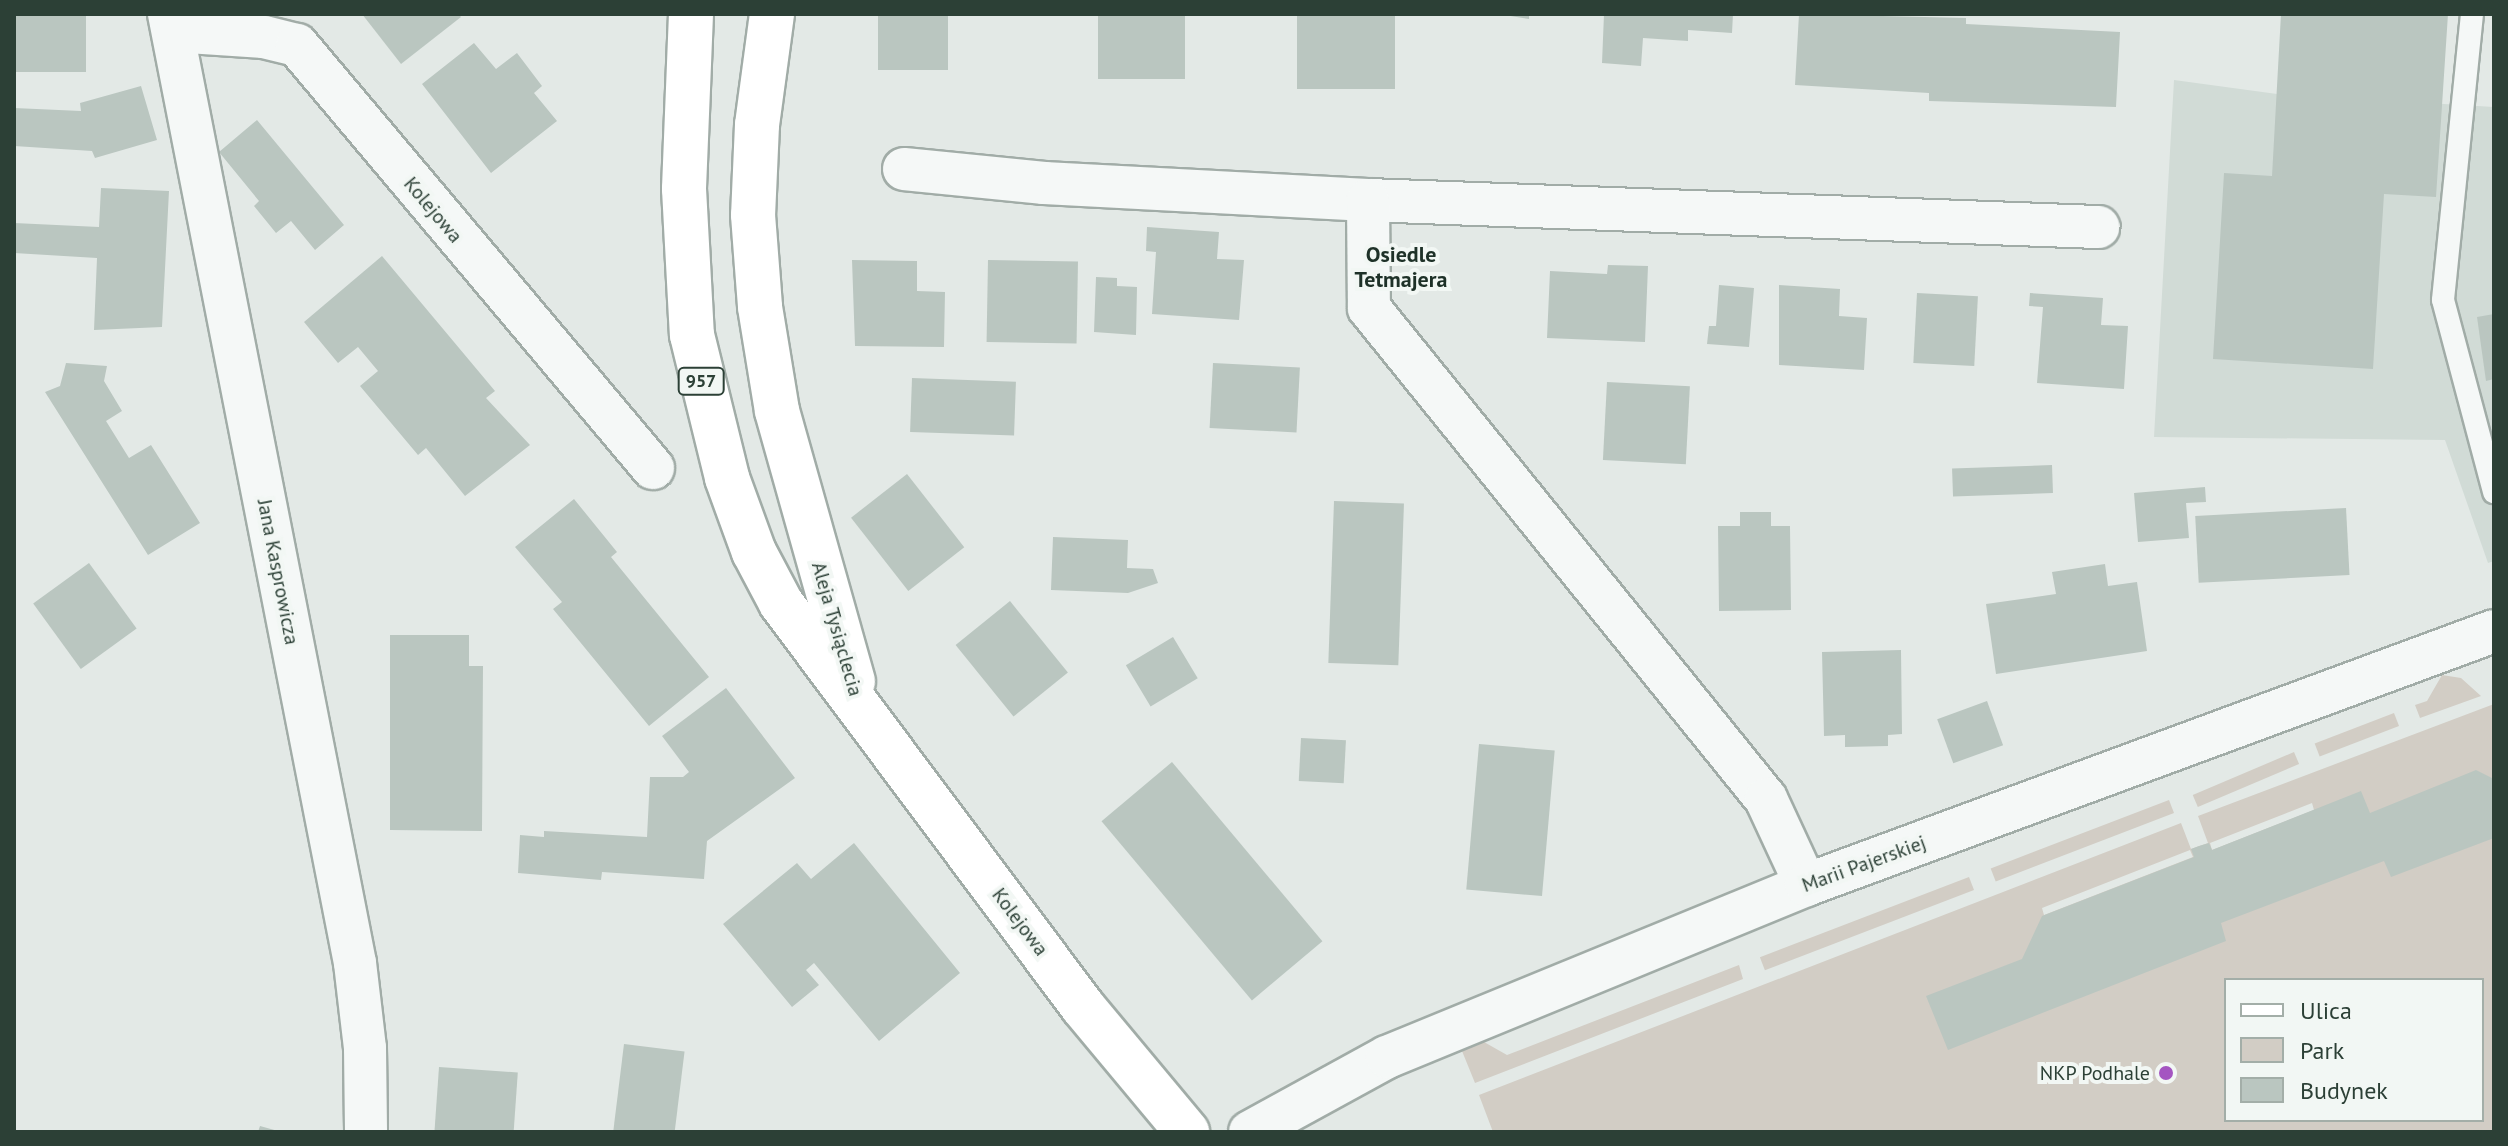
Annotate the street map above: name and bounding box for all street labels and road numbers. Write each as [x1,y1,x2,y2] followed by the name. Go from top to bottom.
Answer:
[399,172,467,248] street label: Kolejowa
[677,367,725,395] road number: 957
[252,497,304,647] street label: Jana Kasprowicza
[806,559,868,699] street label: Aleja Tysiąclecia
[1799,830,1929,898] street label: Marii Pajerskiej
[987,883,1053,961] street label: Kolejowa

